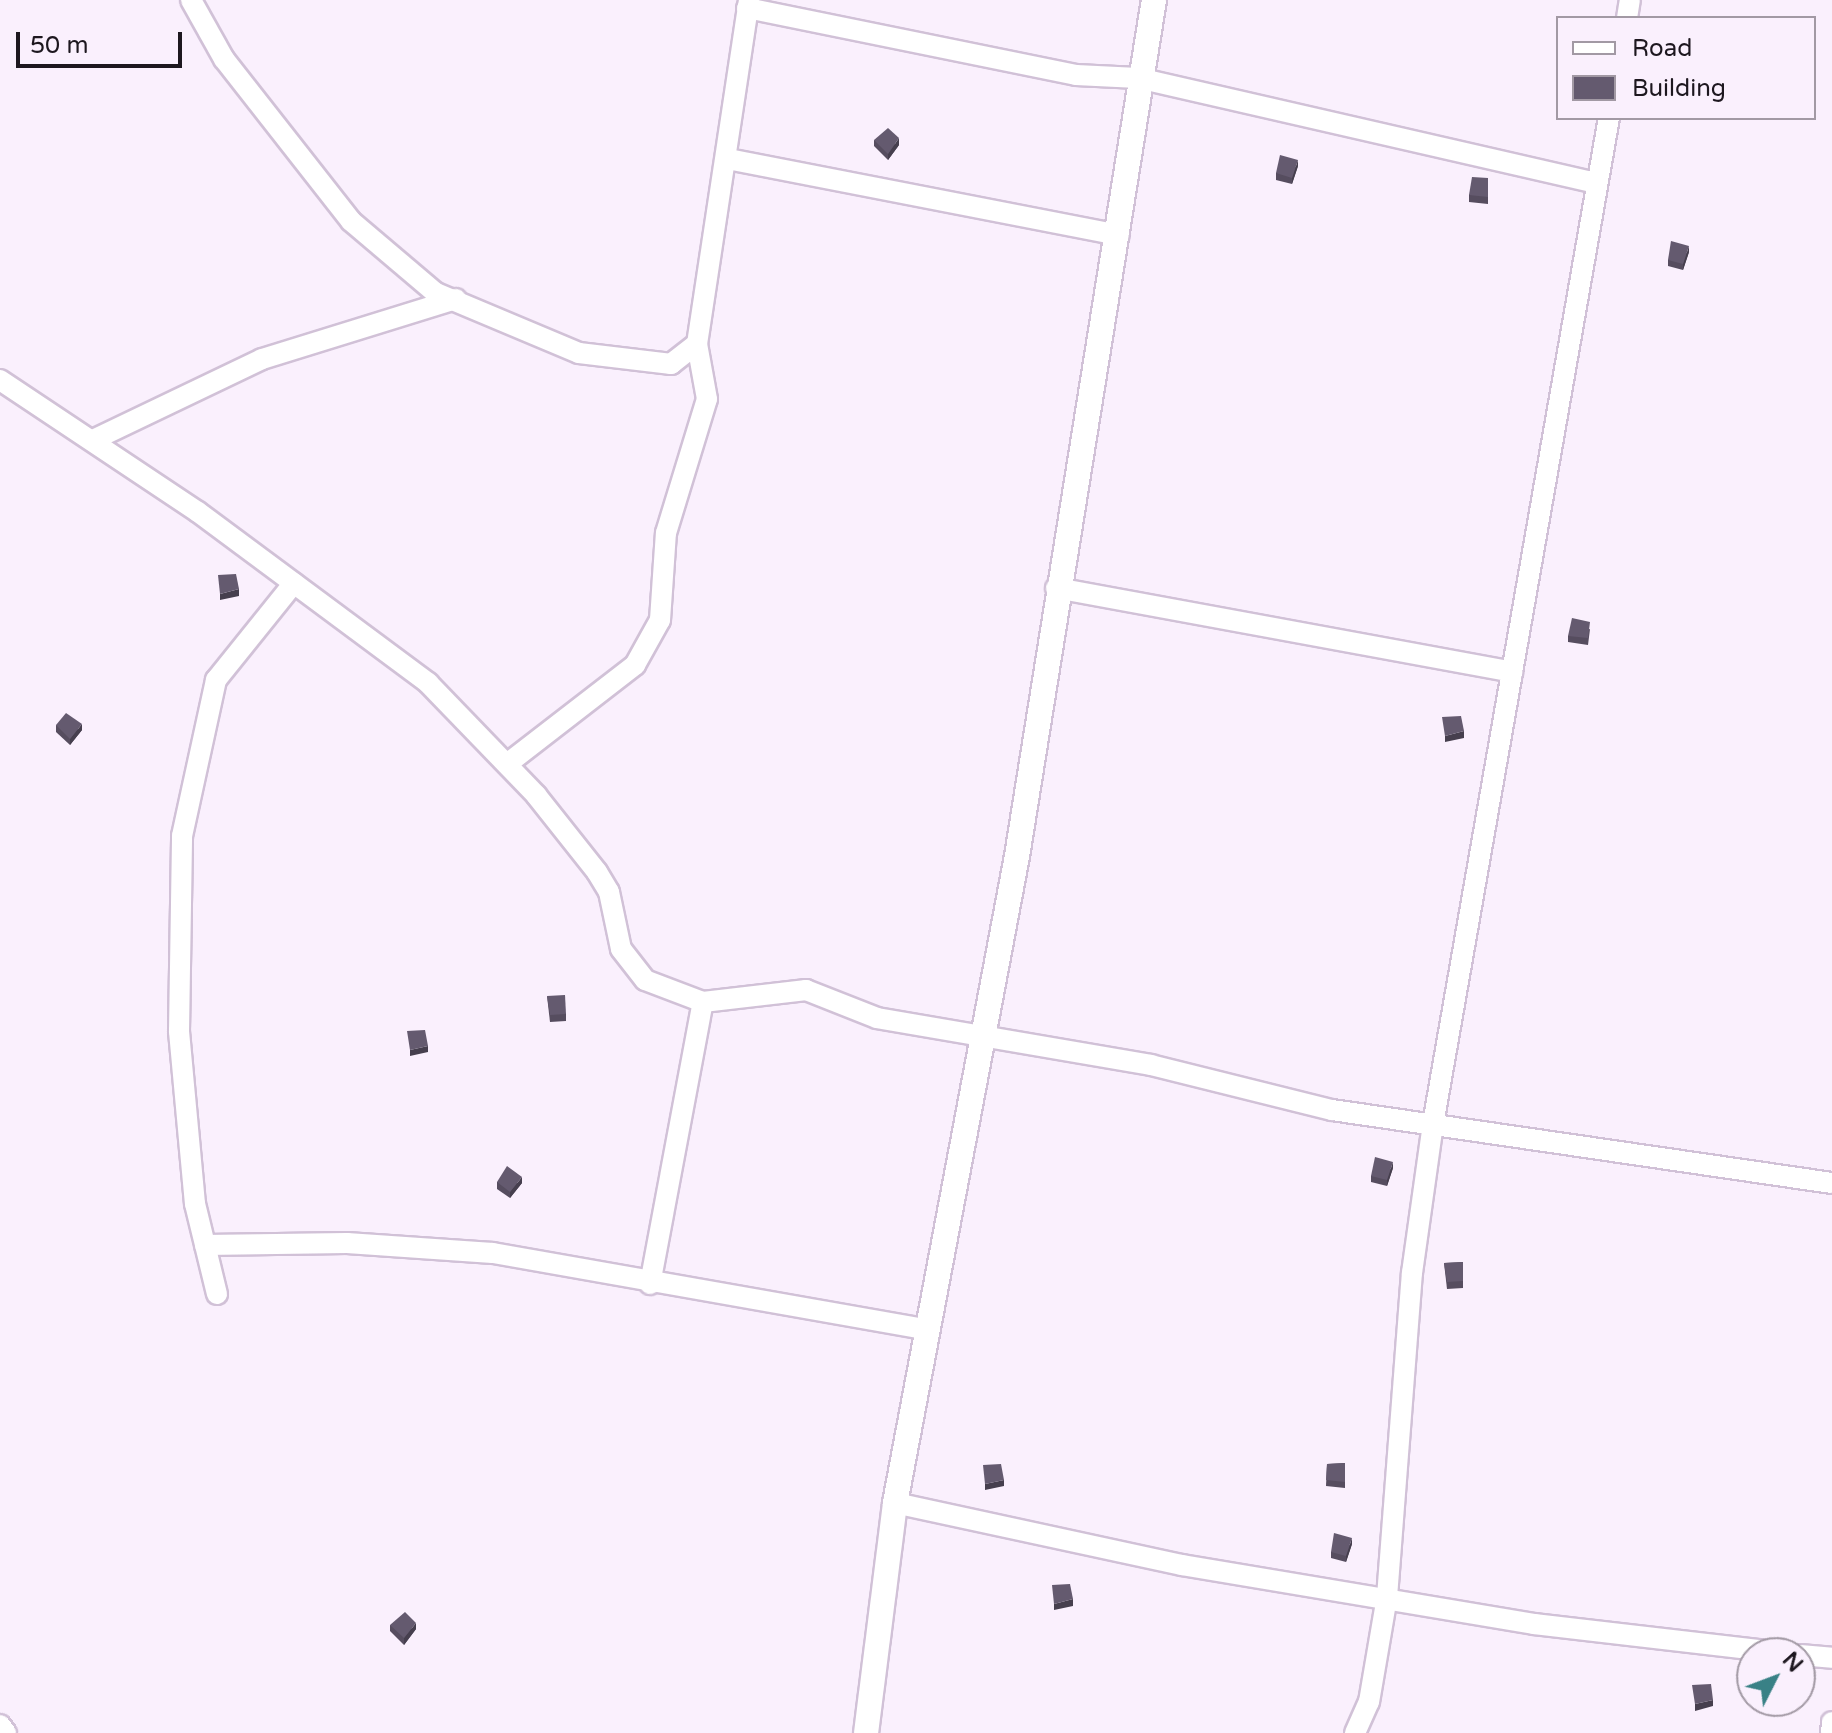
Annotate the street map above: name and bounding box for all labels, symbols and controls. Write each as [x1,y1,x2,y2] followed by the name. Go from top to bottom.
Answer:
[20,16,186,66] scale bar
[1556,16,1816,120] legend
[30,31,88,60] text: 50 m
[1632,34,1692,63] text: Road
[1632,74,1726,103] text: Building
[1736,1637,1816,1717] north arrow
[1777,1647,1808,1678] text: N

